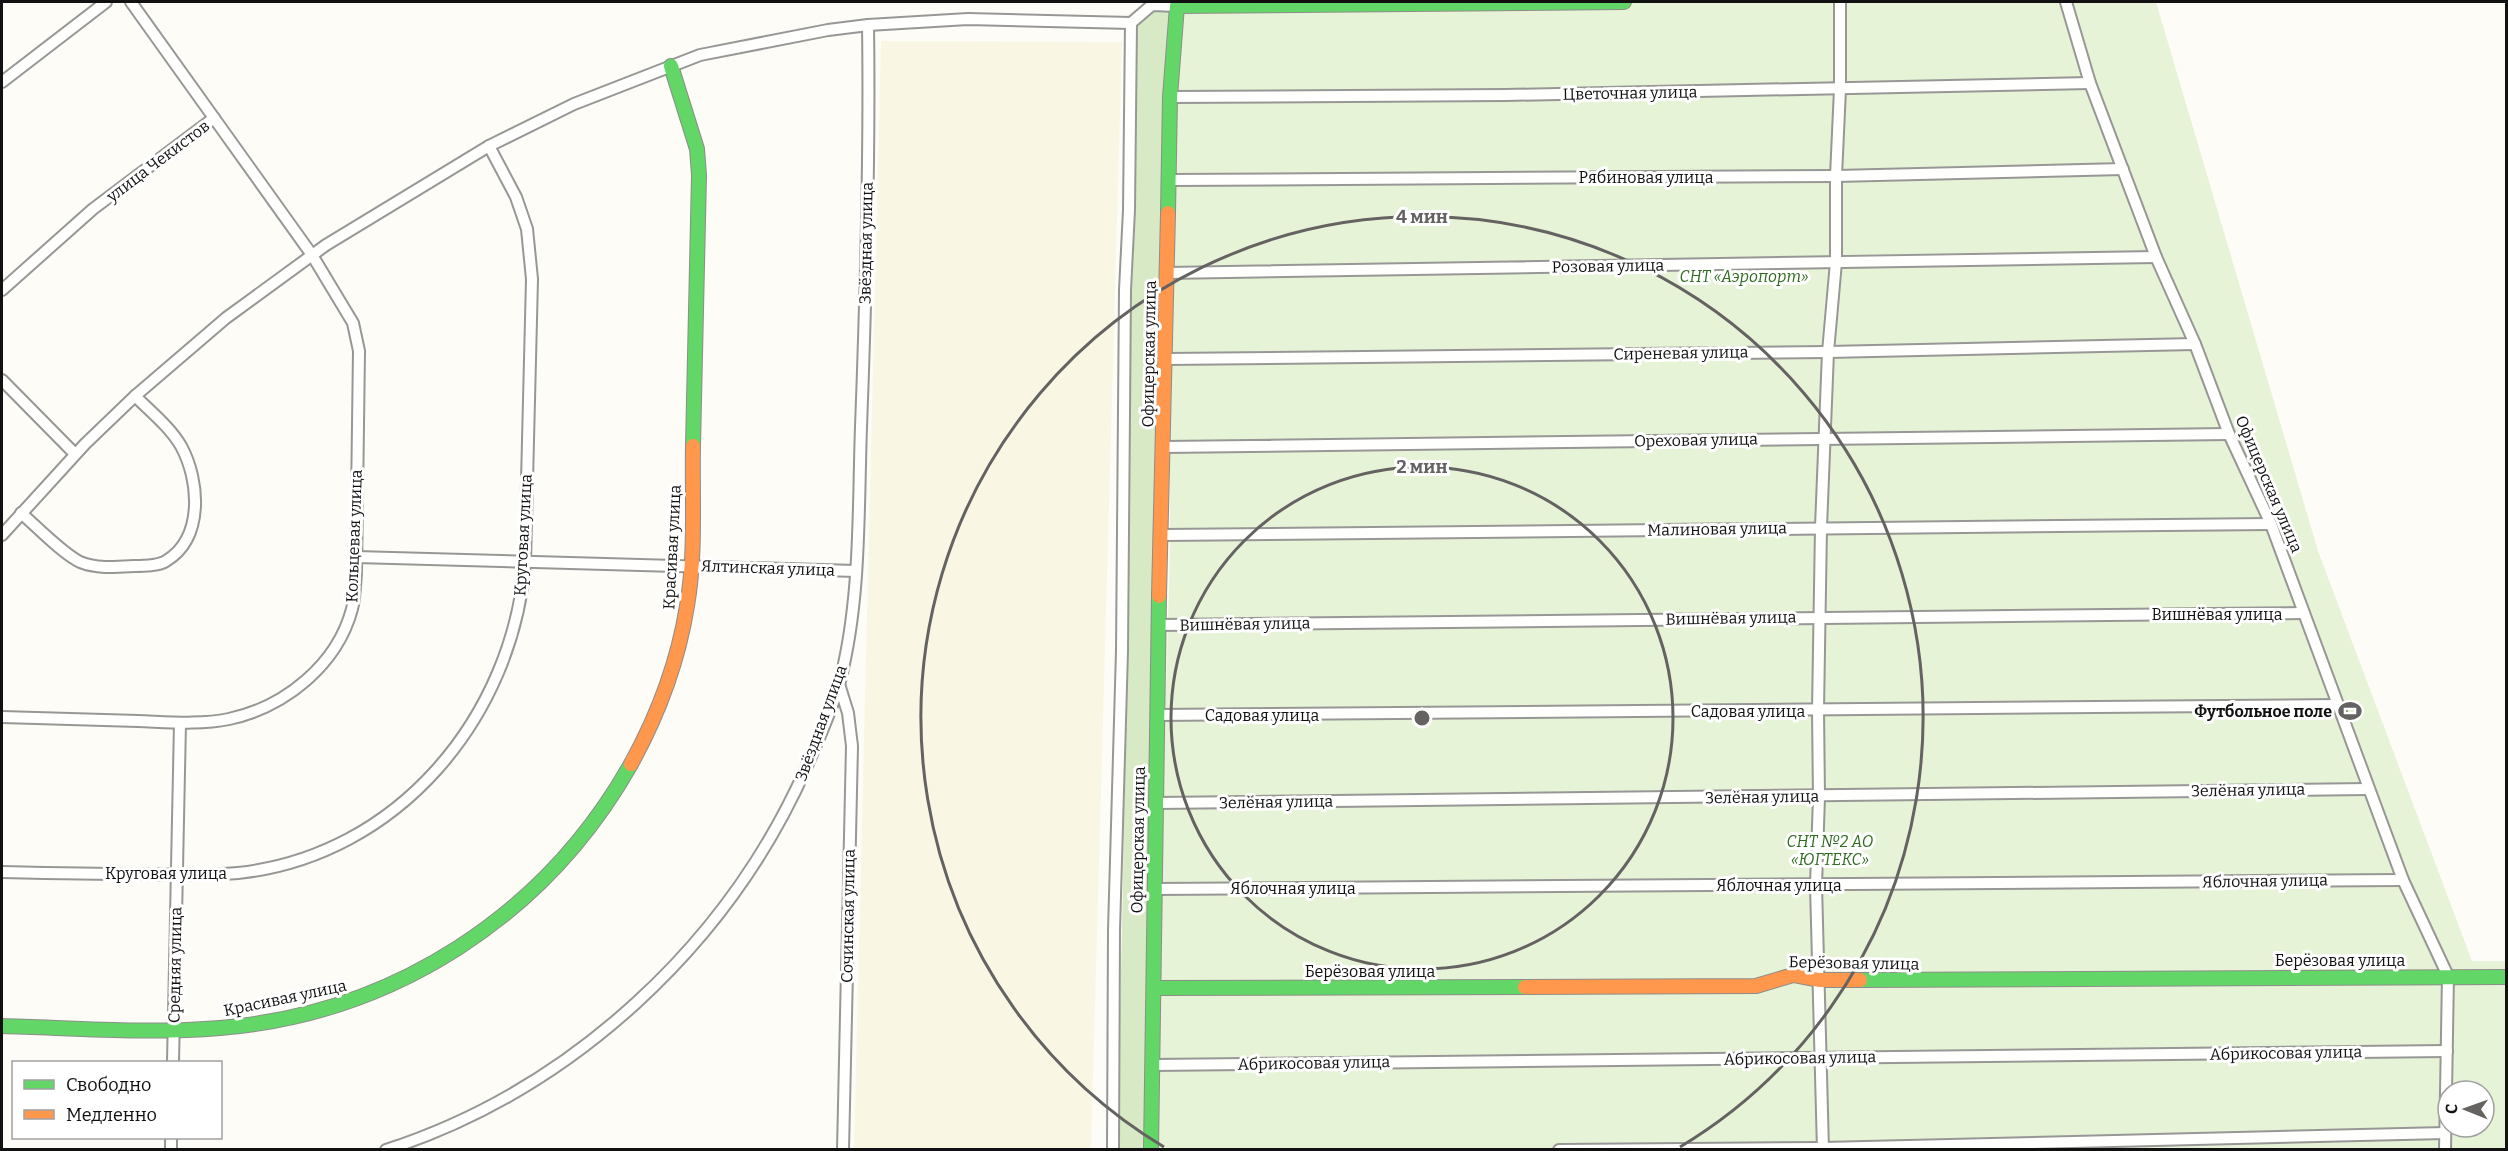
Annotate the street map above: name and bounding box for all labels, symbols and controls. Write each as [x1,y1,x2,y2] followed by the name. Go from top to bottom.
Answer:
[1562,82,1698,104] street label: Цветочная улица
[102,116,213,206] street label: улица Чекистов
[1578,168,1714,187] street label: Рябиновая улица
[855,181,877,304] street label: Звёздная улица
[1396,206,1448,228] text: 4 мин
[1552,256,1665,276] street label: Розовая улица
[1680,267,1808,286] park label: СНТ «Аэропорт»
[1138,280,1160,428] street label: Офицерская улица
[1613,342,1749,364] street label: Сиреневая улица
[2232,413,2307,556] street label: Офицерская улица
[1634,429,1758,451] street label: Ореховая улица
[1396,456,1448,478] text: 2 мин
[342,469,366,603] street label: Кольцевая улица
[510,473,536,596] street label: Круговая улица
[659,484,685,610] street label: Красивая улица
[1647,518,1787,540] street label: Малиновая улица
[701,556,835,580] street label: Ялтинская улица
[2151,605,2283,624] street label: Вишнёвая улица
[1665,607,1797,629] street label: Вишнёвая улица
[1179,613,1311,635] street label: Вишнёвая улица
[791,662,851,784] street label: Звёздная улица
[2337,698,2363,724] sports icon: Футбольное поле
[1691,702,1805,721] street label: Садовая улица
[2194,702,2332,721] place label: Футбольное поле
[1205,706,1319,725] street label: Садовая улица
[1412,708,1432,728] centre of rings
[1127,766,1149,914] street label: Офицерская улица
[2191,779,2306,800] street label: Зелёная улица
[1705,786,1820,807] street label: Зелёная улица
[1219,791,1334,812] street label: Зелёная улица
[1787,832,1873,869] park label: СНТ №2 АО «ЮГТЕКС»
[837,849,859,983] street label: Сочинская улица
[105,864,227,883] street label: Круговая улица
[2202,870,2328,892] street label: Яблочная улица
[1716,876,1842,895] street label: Яблочная улица
[1230,879,1356,898] street label: Яблочная улица
[164,907,186,1023] street label: Средняя улица
[2275,951,2406,970] street label: Берёзовая улица
[1789,952,1920,974] street label: Берёзовая улица
[1305,962,1436,981] street label: Берёзовая улица
[222,976,348,1020] street label: Красивая улица
[2210,1042,2363,1064] street label: Абрикосовая улица
[1724,1047,1877,1069] street label: Абрикосовая улица
[1238,1052,1391,1074] street label: Абрикосовая улица
[12,1061,222,1139] legend
[66,1074,151,1096] text: Свободно
[2436,1079,2496,1139] north arrow
[66,1104,157,1126] text: Медленно
[2442,1104,2461,1114] text: С

